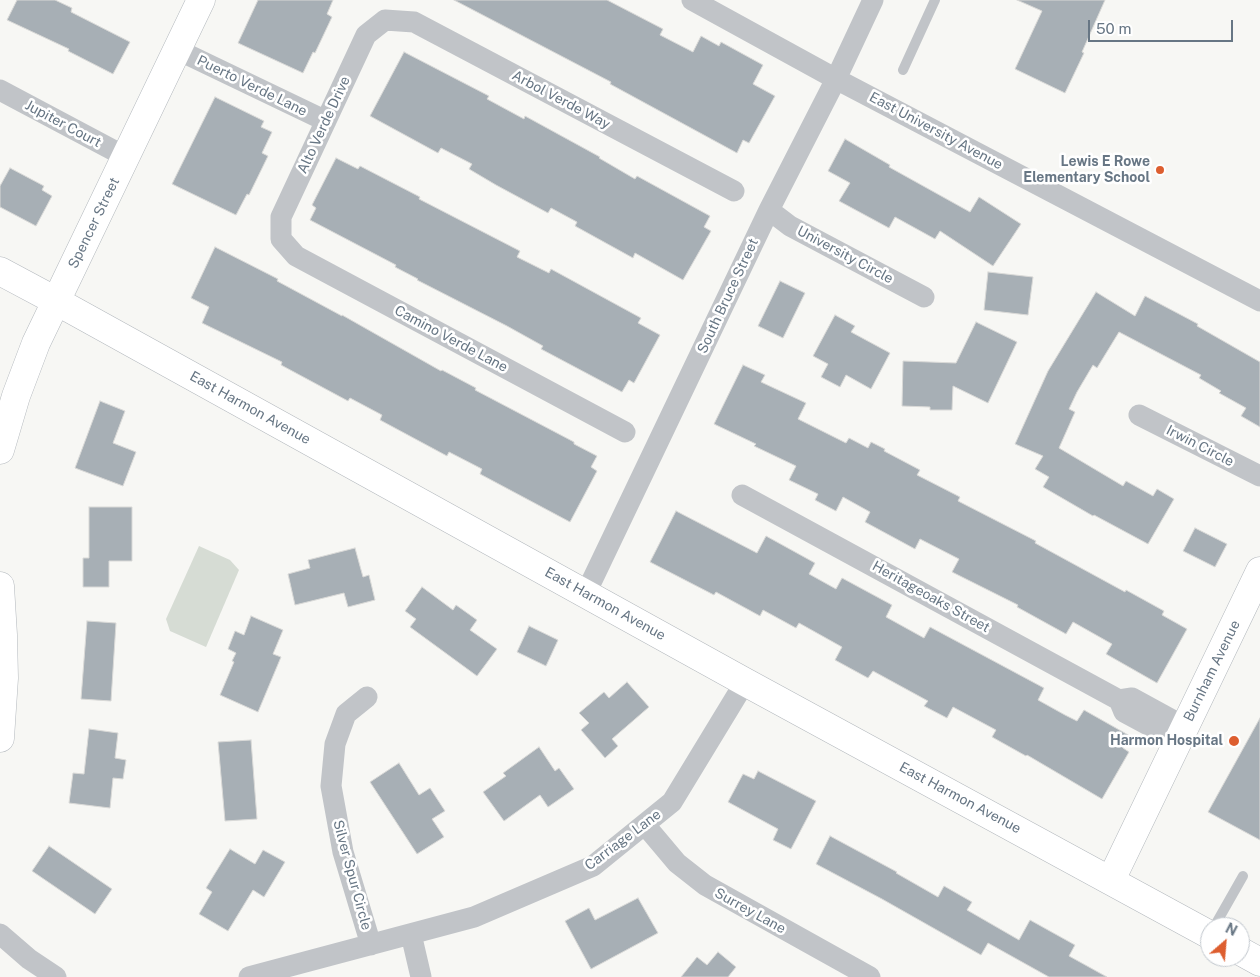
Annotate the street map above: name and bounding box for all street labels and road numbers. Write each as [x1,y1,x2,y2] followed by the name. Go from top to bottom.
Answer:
[194,52,310,120] street label: Puerto Verde Lane
[509,67,613,133] street label: Arbol Verde Way
[294,74,354,176] street label: Alto Verde Drive
[866,89,1006,173] street label: East University Avenue
[22,97,104,151] street label: Jupiter Court
[65,175,123,271] street label: Spencer Street
[794,223,896,287] street label: University Circle
[694,236,762,356] street label: South Bruce Street
[392,302,510,376] street label: Camino Verde Lane
[187,368,313,448] street label: East Harmon Avenue
[1163,422,1237,470] street label: Irwin Circle
[869,558,993,636] street label: Heritageoaks Street
[542,564,668,644] street label: East Harmon Avenue
[1180,618,1244,724] street label: Burnham Avenue
[896,759,1024,837] street label: East Harmon Avenue
[582,806,664,874] street label: Carriage Lane
[329,818,375,932] street label: Silver Spur Circle
[711,885,789,937] street label: Surrey Lane

